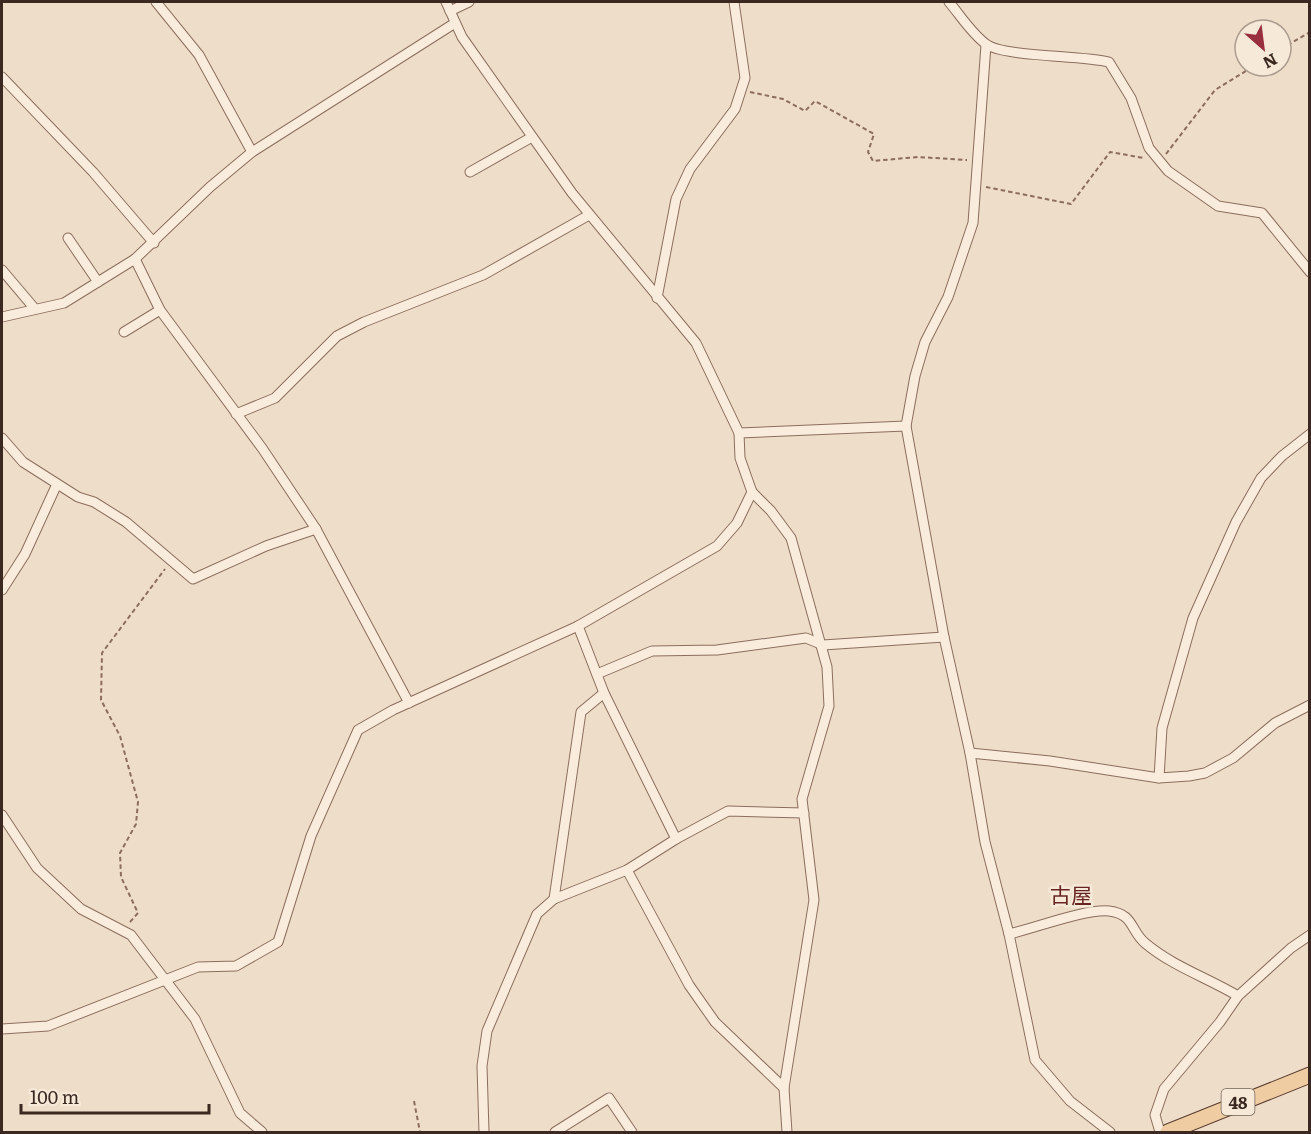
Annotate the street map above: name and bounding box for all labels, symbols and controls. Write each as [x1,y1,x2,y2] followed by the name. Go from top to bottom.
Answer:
[1233,18,1293,78] north arrow
[1259,48,1282,76] text: N
[1050,878,1092,909] district label: 古屋
[21,1077,208,1115] scale bar
[30,1083,79,1110] text: 100 m
[1222,1089,1254,1115] road number: 48

